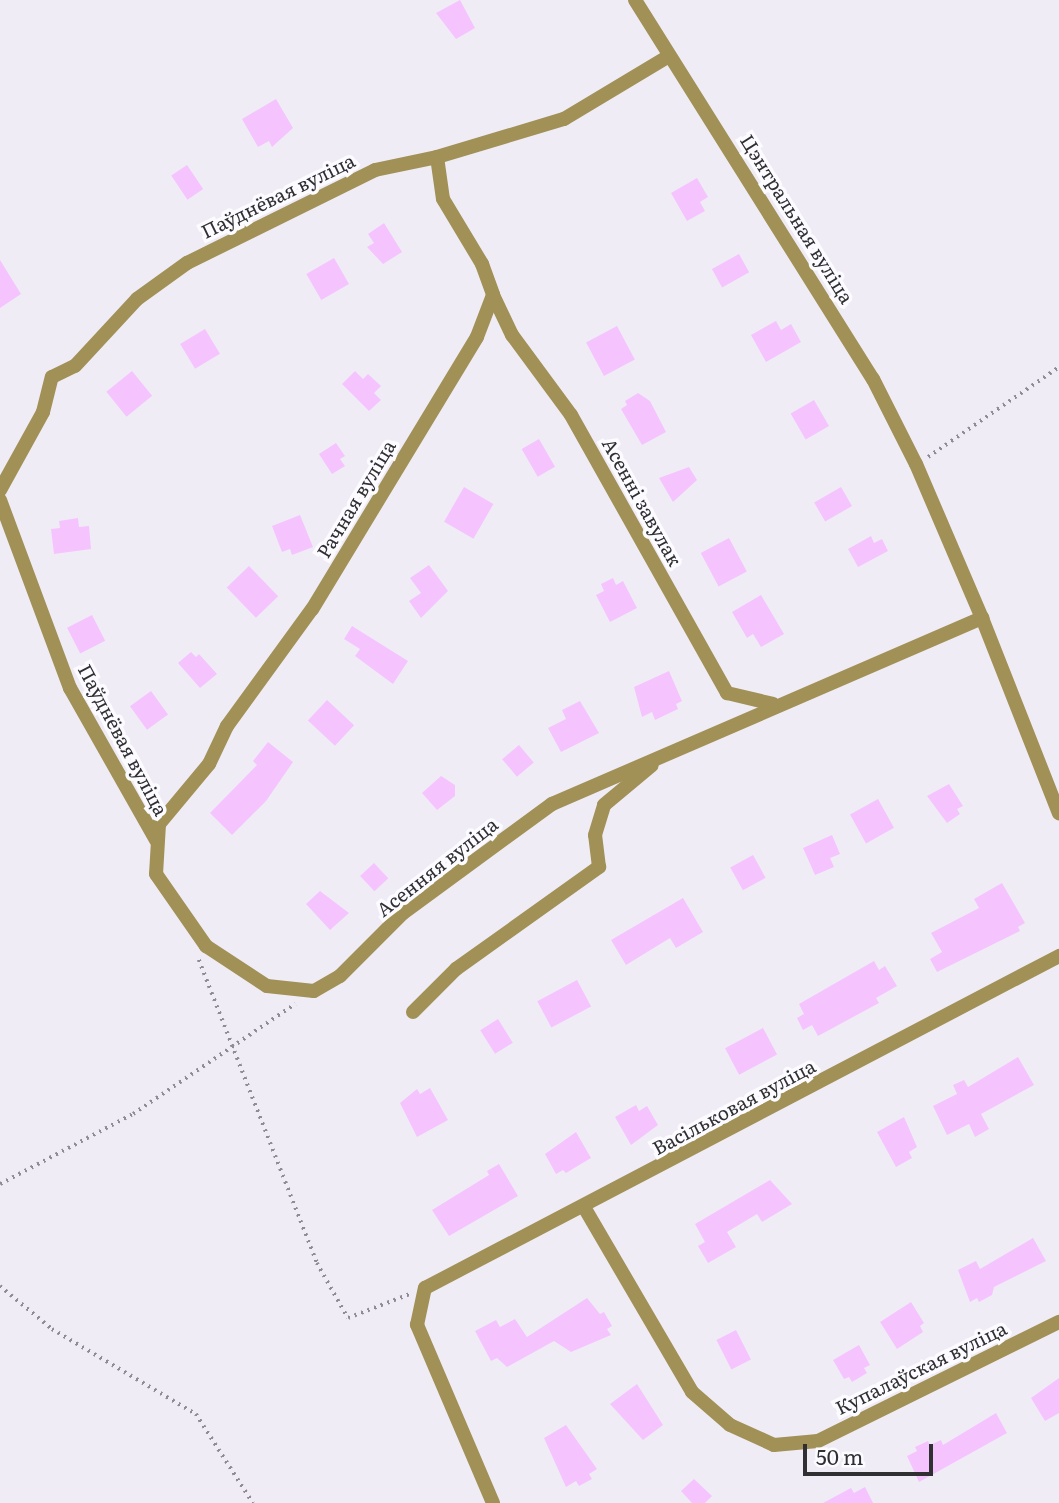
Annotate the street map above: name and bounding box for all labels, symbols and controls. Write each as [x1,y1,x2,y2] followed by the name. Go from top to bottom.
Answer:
[736,130,858,308] street label: Цэнтральная вуліца
[197,149,359,243] street label: Паўднёвая вуліца
[597,434,687,570] street label: Асенні завулак
[312,436,400,562] street label: Рачная вуліца
[73,660,173,820] street label: Паўднёвая вуліца
[372,813,502,921] street label: Асенняя вуліца
[649,1054,819,1160] street label: Васільковая вуліца
[832,1317,1010,1419] street label: Купалаўская вуліца
[807,1430,936,1474] scale bar
[816,1440,863,1471] text: 50 m

